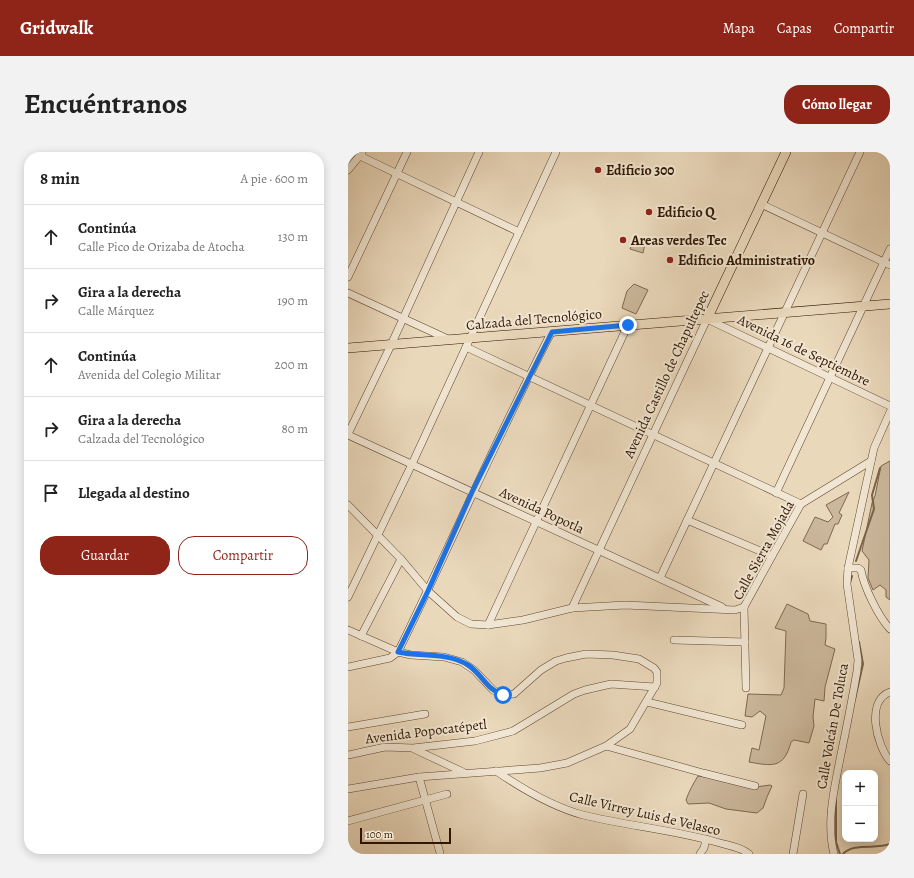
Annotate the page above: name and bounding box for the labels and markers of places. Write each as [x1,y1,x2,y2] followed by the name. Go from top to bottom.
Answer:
[606,161,674,180] place label: Edificio 300
[593,165,603,175] marker: Edificio 300
[657,203,717,222] place label: Edificio Q
[644,207,654,217] marker: Edificio Q
[630,231,727,250] place label: Areas verdes Tec
[618,235,628,245] marker: Areas verdes Tec
[678,251,815,270] place label: Edificio Administrativo
[665,255,675,265] marker: Edificio Administrativo

